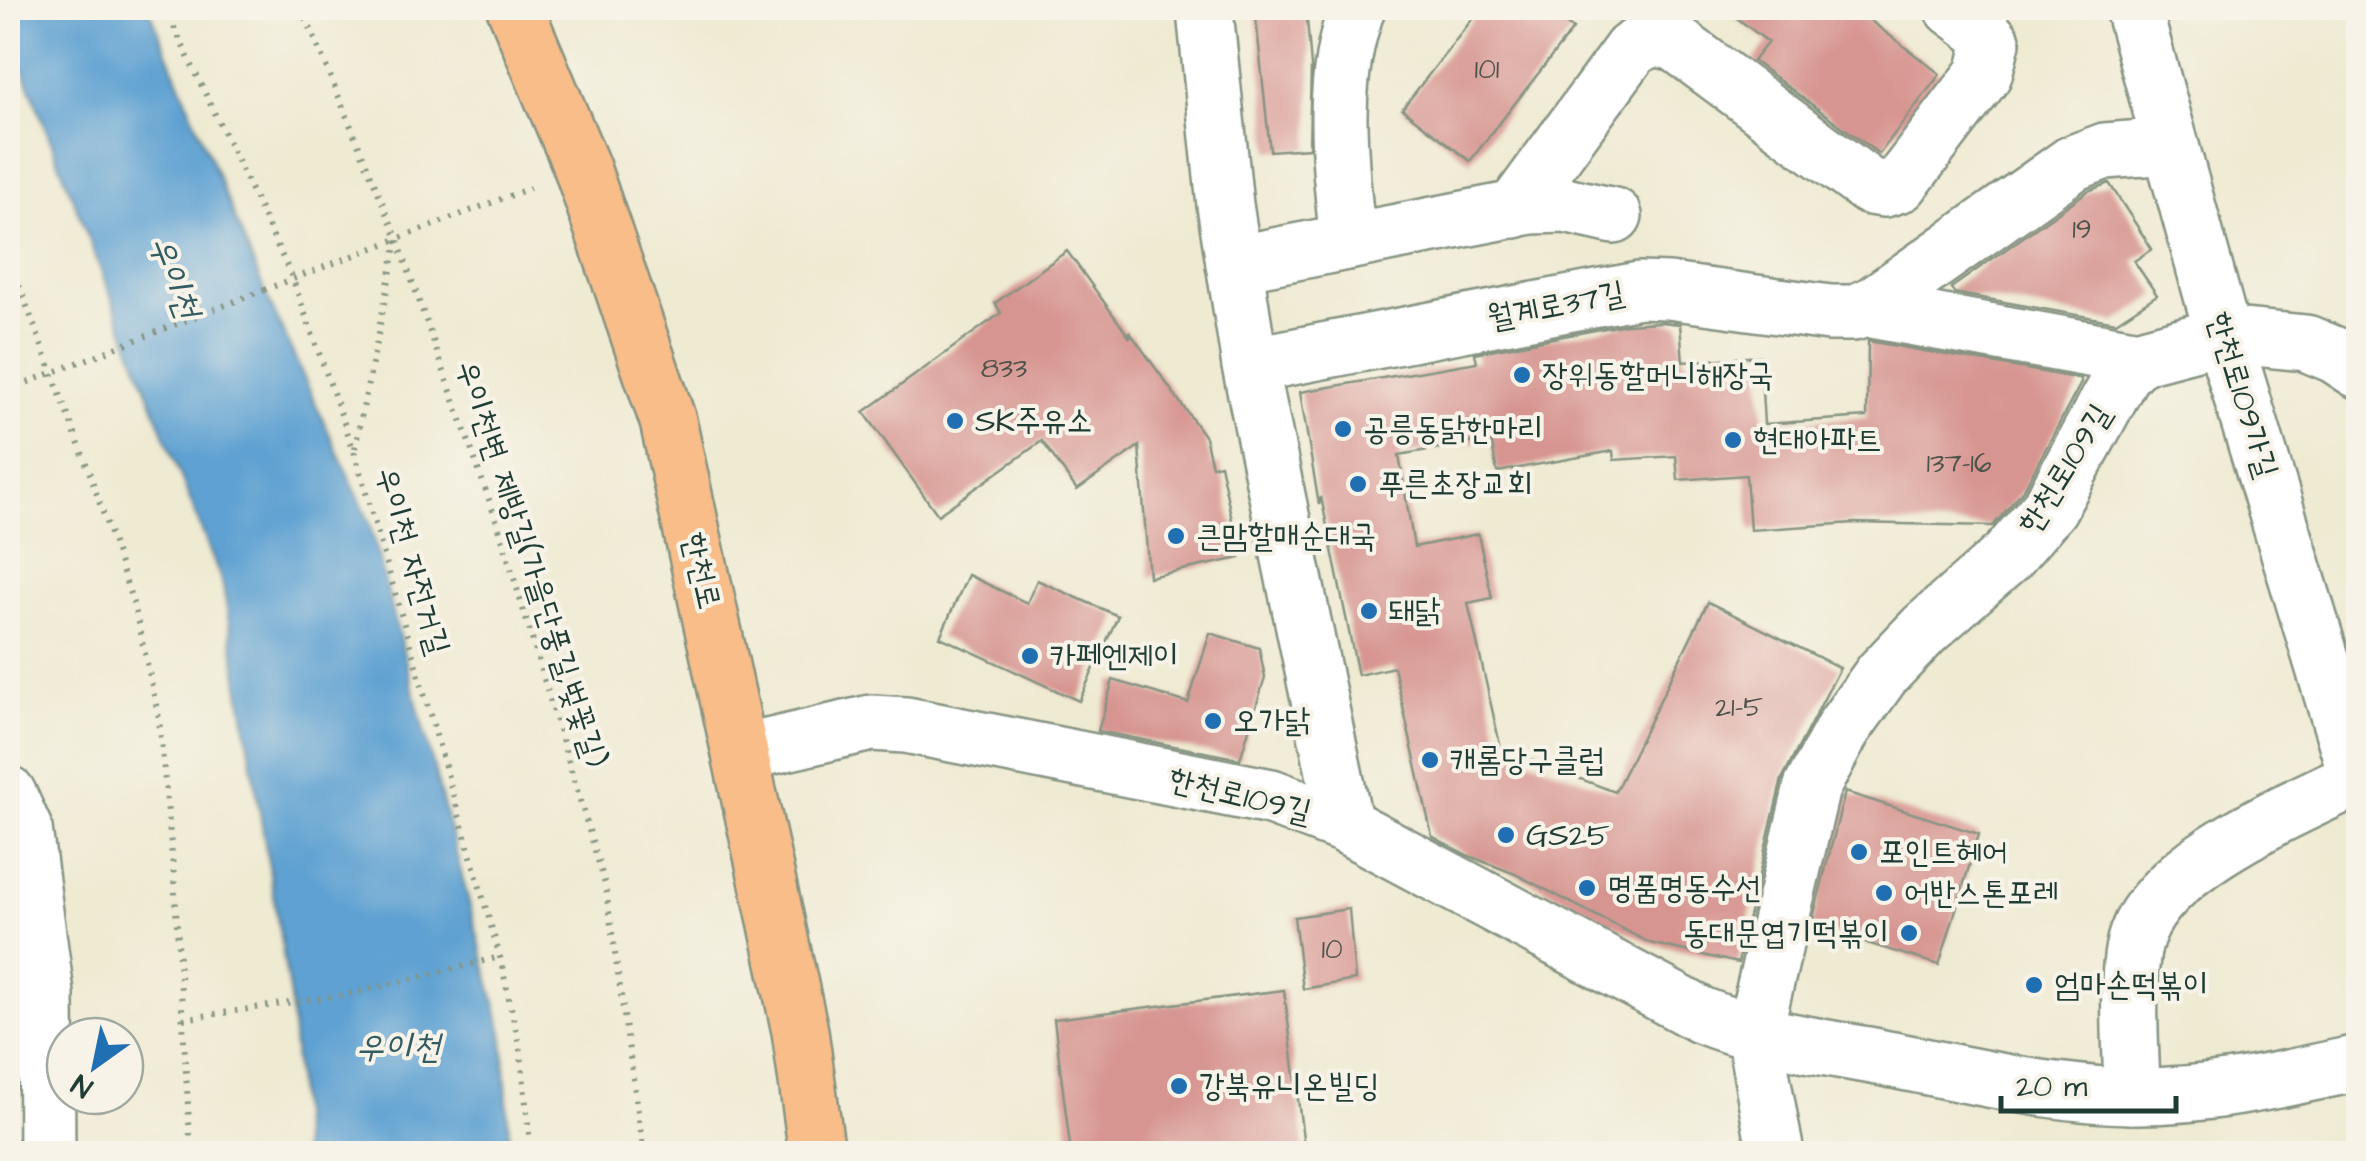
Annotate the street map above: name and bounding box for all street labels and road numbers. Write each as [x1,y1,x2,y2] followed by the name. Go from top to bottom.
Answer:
[1483,271,1629,341] street label: 월계로37길
[2195,307,2289,483] street label: 한천로109가길
[444,355,618,773] street label: 우이천변 제방길(가을단풍길,벚꽃길)
[2007,395,2123,543] street label: 한천로109길
[364,462,460,660] street label: 우이천 자전거길
[670,528,732,614] street label: 한천로
[1164,757,1316,835] street label: 한천로109길

